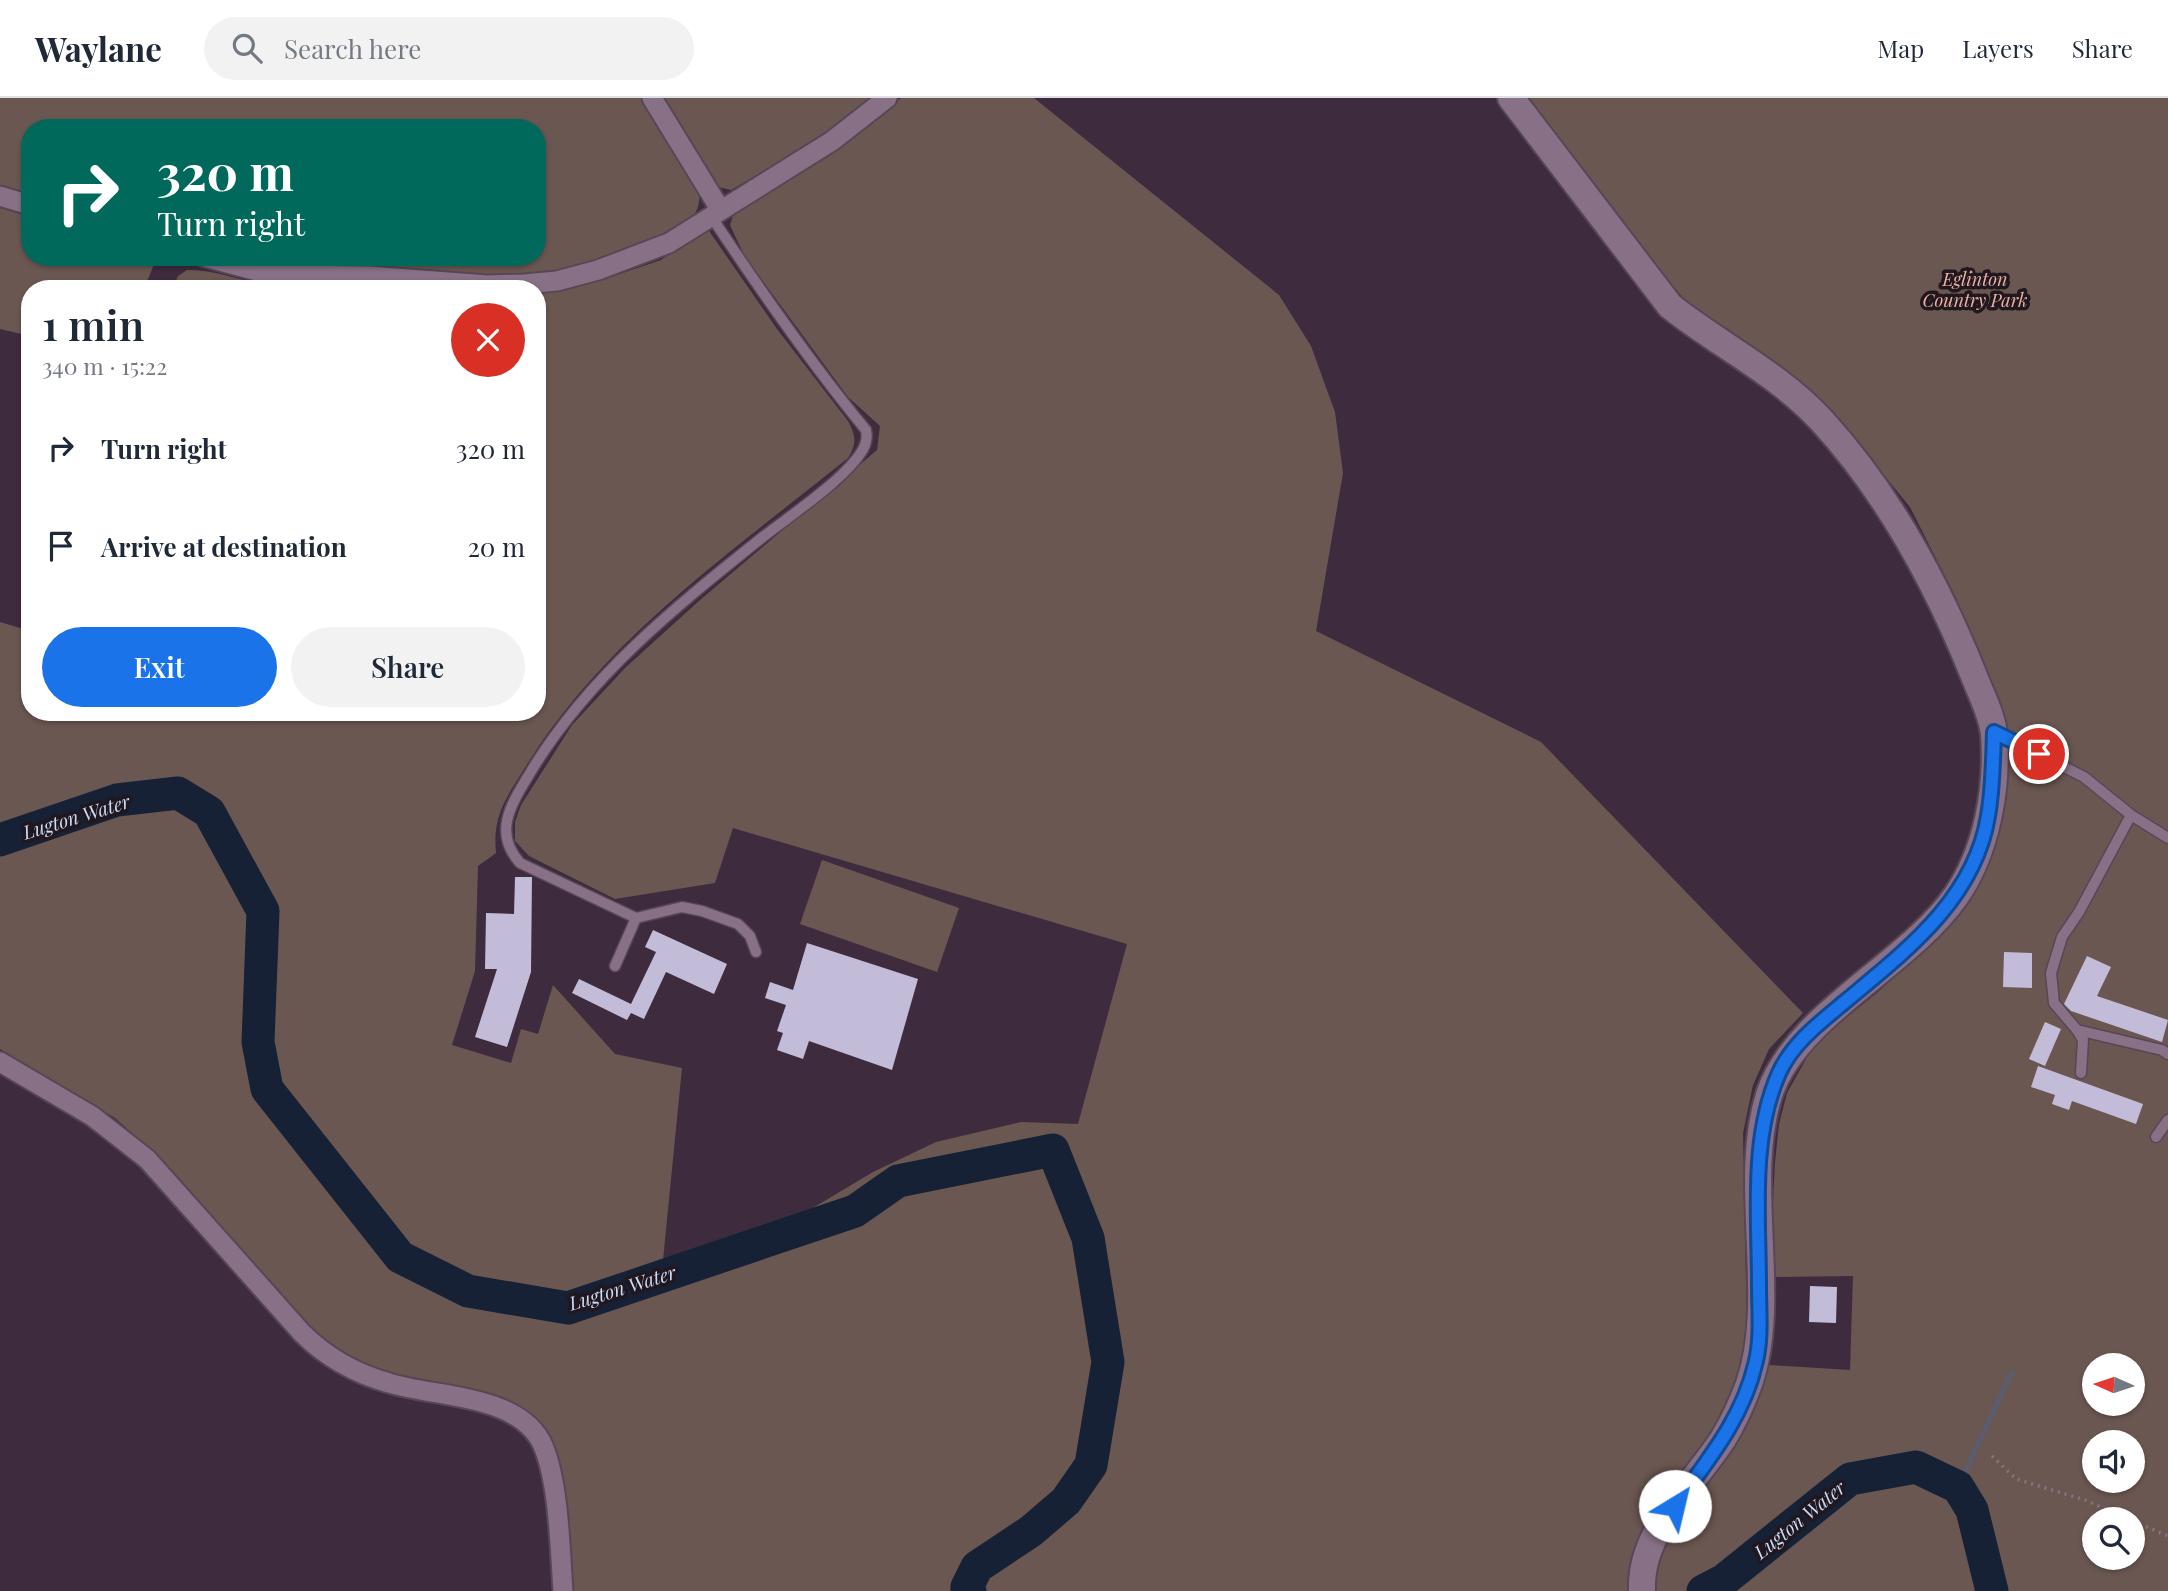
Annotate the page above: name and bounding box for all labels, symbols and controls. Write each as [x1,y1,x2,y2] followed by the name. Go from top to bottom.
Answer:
[204,17,694,80] search box
[35,26,162,70] text: Waylane
[228,29,266,67] icon: search
[284,31,421,66] text: Search here
[1878,32,1924,64] text: Map
[1962,32,2034,64] text: Layers
[2072,32,2133,64] text: Share
[157,138,294,203] text: 320 m
[42,147,133,238] icon: right
[157,201,305,244] text: Turn right
[1922,267,2028,312] park label: Eglinton Country Park
[42,296,144,352] text: 1 min
[451,303,525,377] button: close
[42,350,167,381] text: 340 m · 15:22
[42,429,80,467] icon: right
[101,431,227,466] text: Turn right
[456,431,525,466] text: 320 m
[42,527,80,565] icon: arrive
[101,529,347,564] text: Arrive at destination
[467,529,525,564] text: 20 m
[42,627,277,707] button: Exit
[291,627,525,707] button: Share
[2009,724,2069,784] pin
[2020,735,2058,773] icon: arrive
[18,787,134,845] water label: Lugton Water
[564,1258,680,1316] water label: Lugton Water
[2082,1353,2146,1416] north arrow
[2082,1353,2145,1570] map controls
[2082,1430,2145,1493] button: sound
[1638,1469,1712,1543] position arrow
[1747,1474,1851,1565] water label: Lugton Water
[2082,1507,2145,1570] button: search

